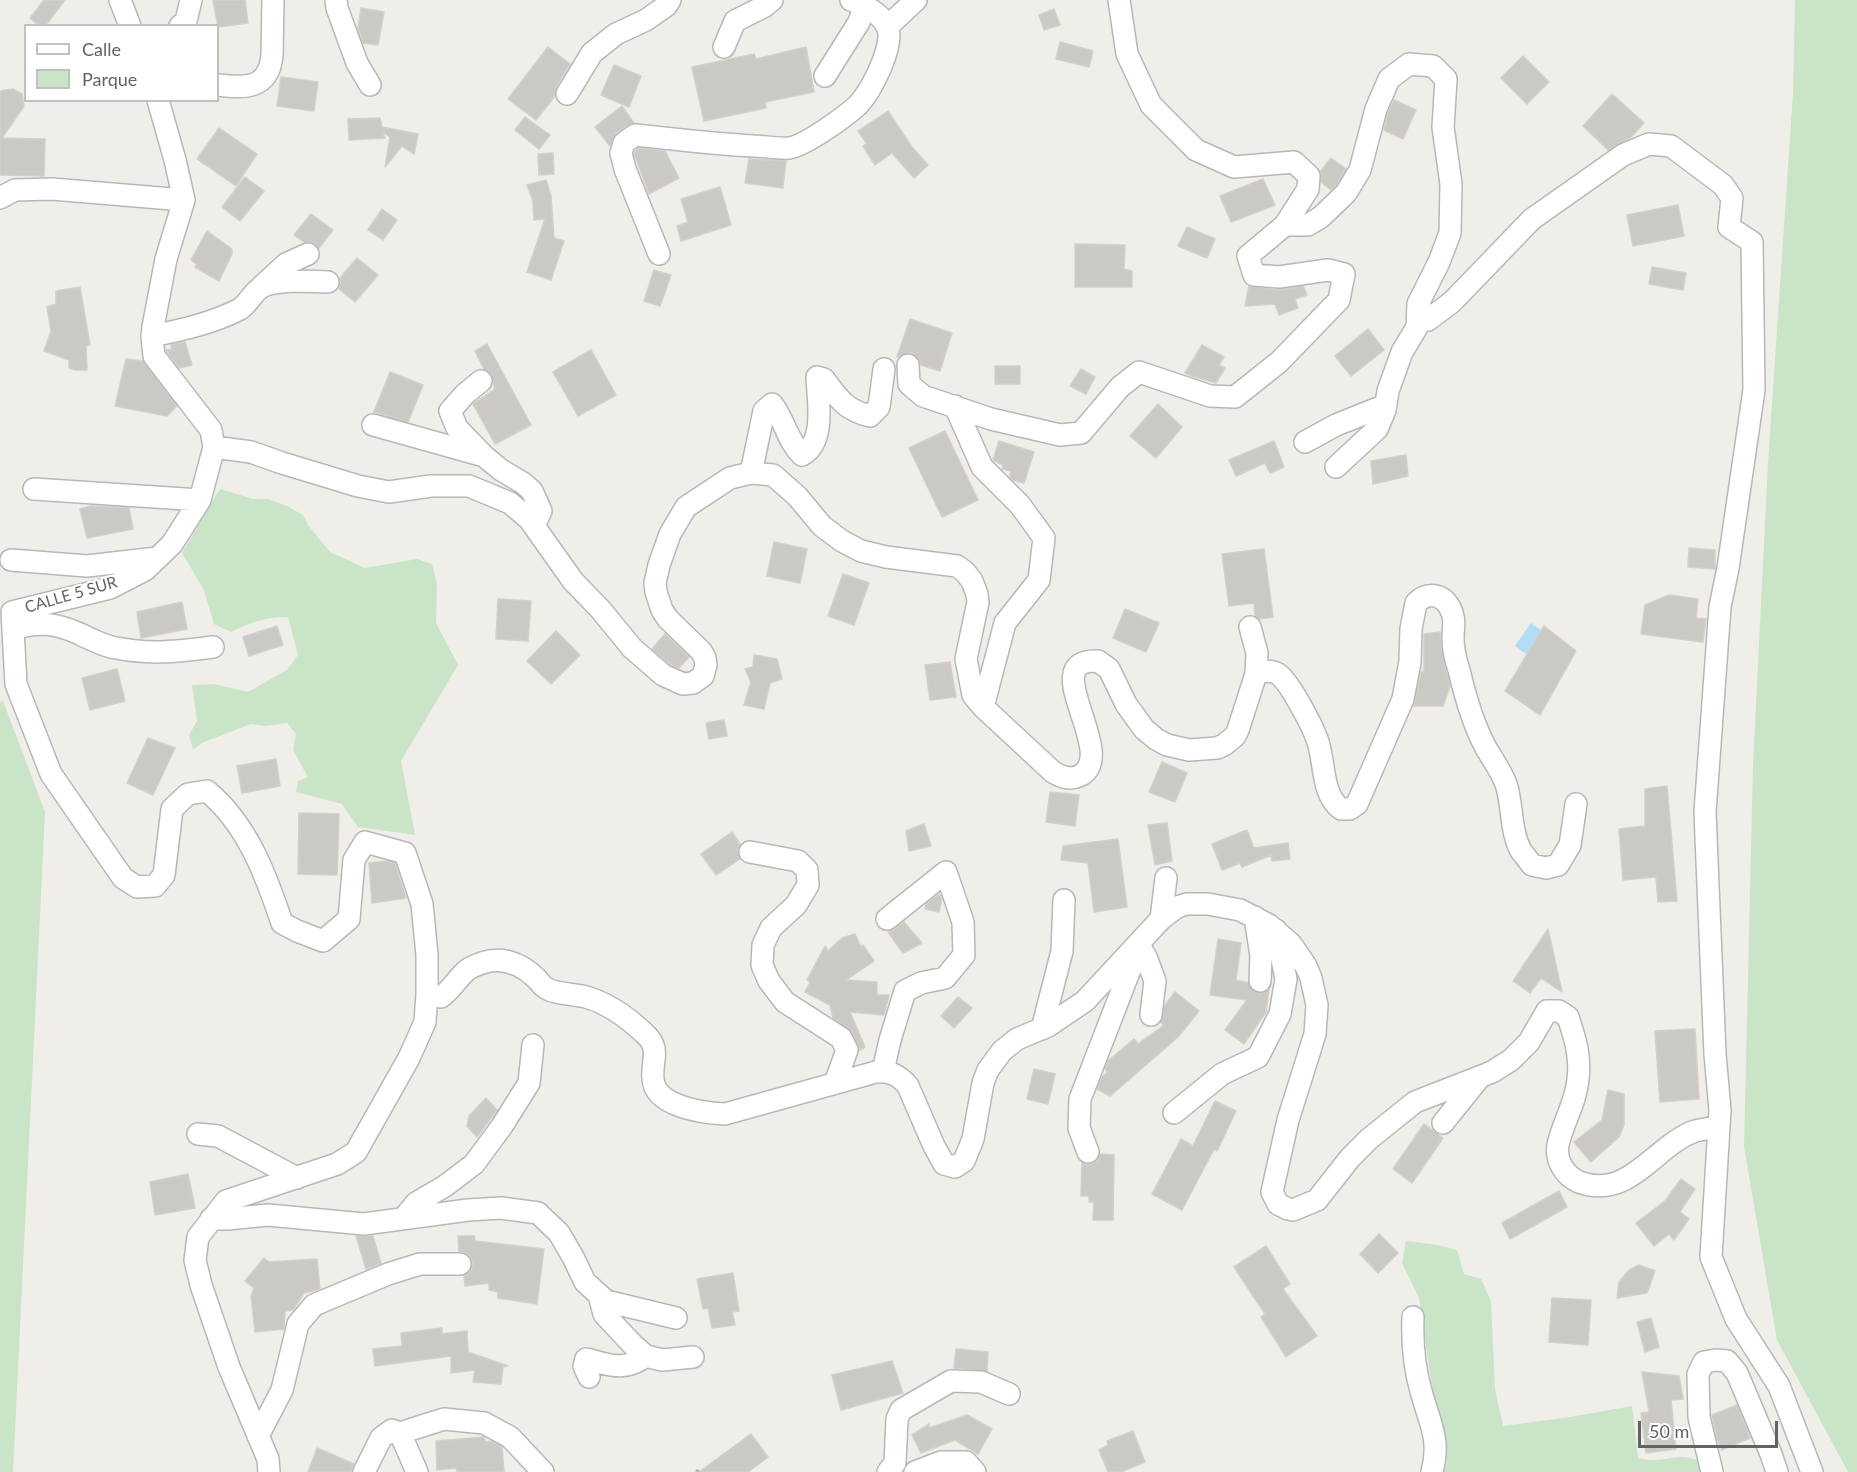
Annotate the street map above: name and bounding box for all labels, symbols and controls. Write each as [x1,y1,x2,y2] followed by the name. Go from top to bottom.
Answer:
[24,24,219,102] legend
[82,38,121,60] text: Calle
[82,68,137,90] text: Parque
[23,573,119,617] street label: CALLE 5 SUR
[1641,1409,1780,1447] scale bar
[1649,1420,1689,1442] text: 50 m

